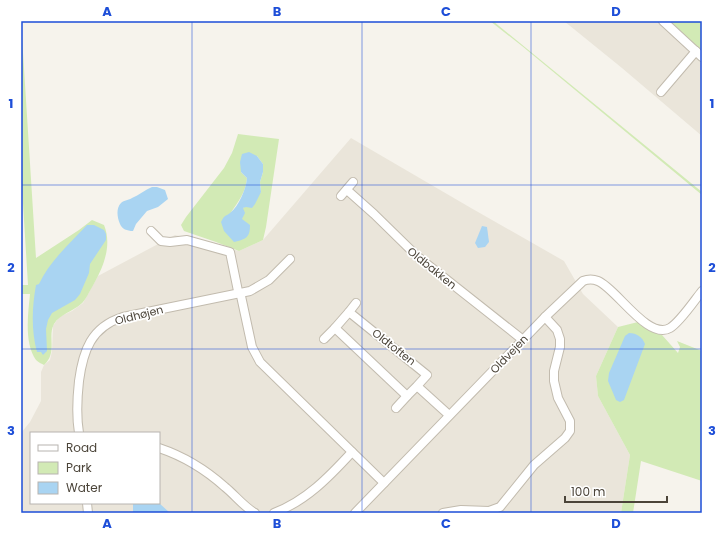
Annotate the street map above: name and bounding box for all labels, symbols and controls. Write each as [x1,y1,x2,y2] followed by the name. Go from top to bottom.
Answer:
[102,2,112,21] text: A
[273,2,282,21] text: B
[441,2,451,21] text: C
[611,2,621,21] text: D
[9,94,13,113] text: 1
[710,94,714,113] text: 1
[404,243,460,293] street label: Oldbakken
[7,258,15,277] text: 2
[708,258,716,277] text: 2
[113,301,165,329] street label: Oldhøjen
[369,325,419,369] street label: Oldtoften
[486,331,532,377] street label: Oldvejen
[7,421,15,440] text: 3
[708,421,716,440] text: 3
[30,432,160,504] legend
[66,439,97,456] text: Road
[66,459,93,476] text: Park
[565,478,667,504] scale bar
[66,479,103,496] text: Water
[571,483,605,500] text: 100 m
[102,514,112,533] text: A
[273,514,282,533] text: B
[441,514,451,533] text: C
[611,514,621,533] text: D

